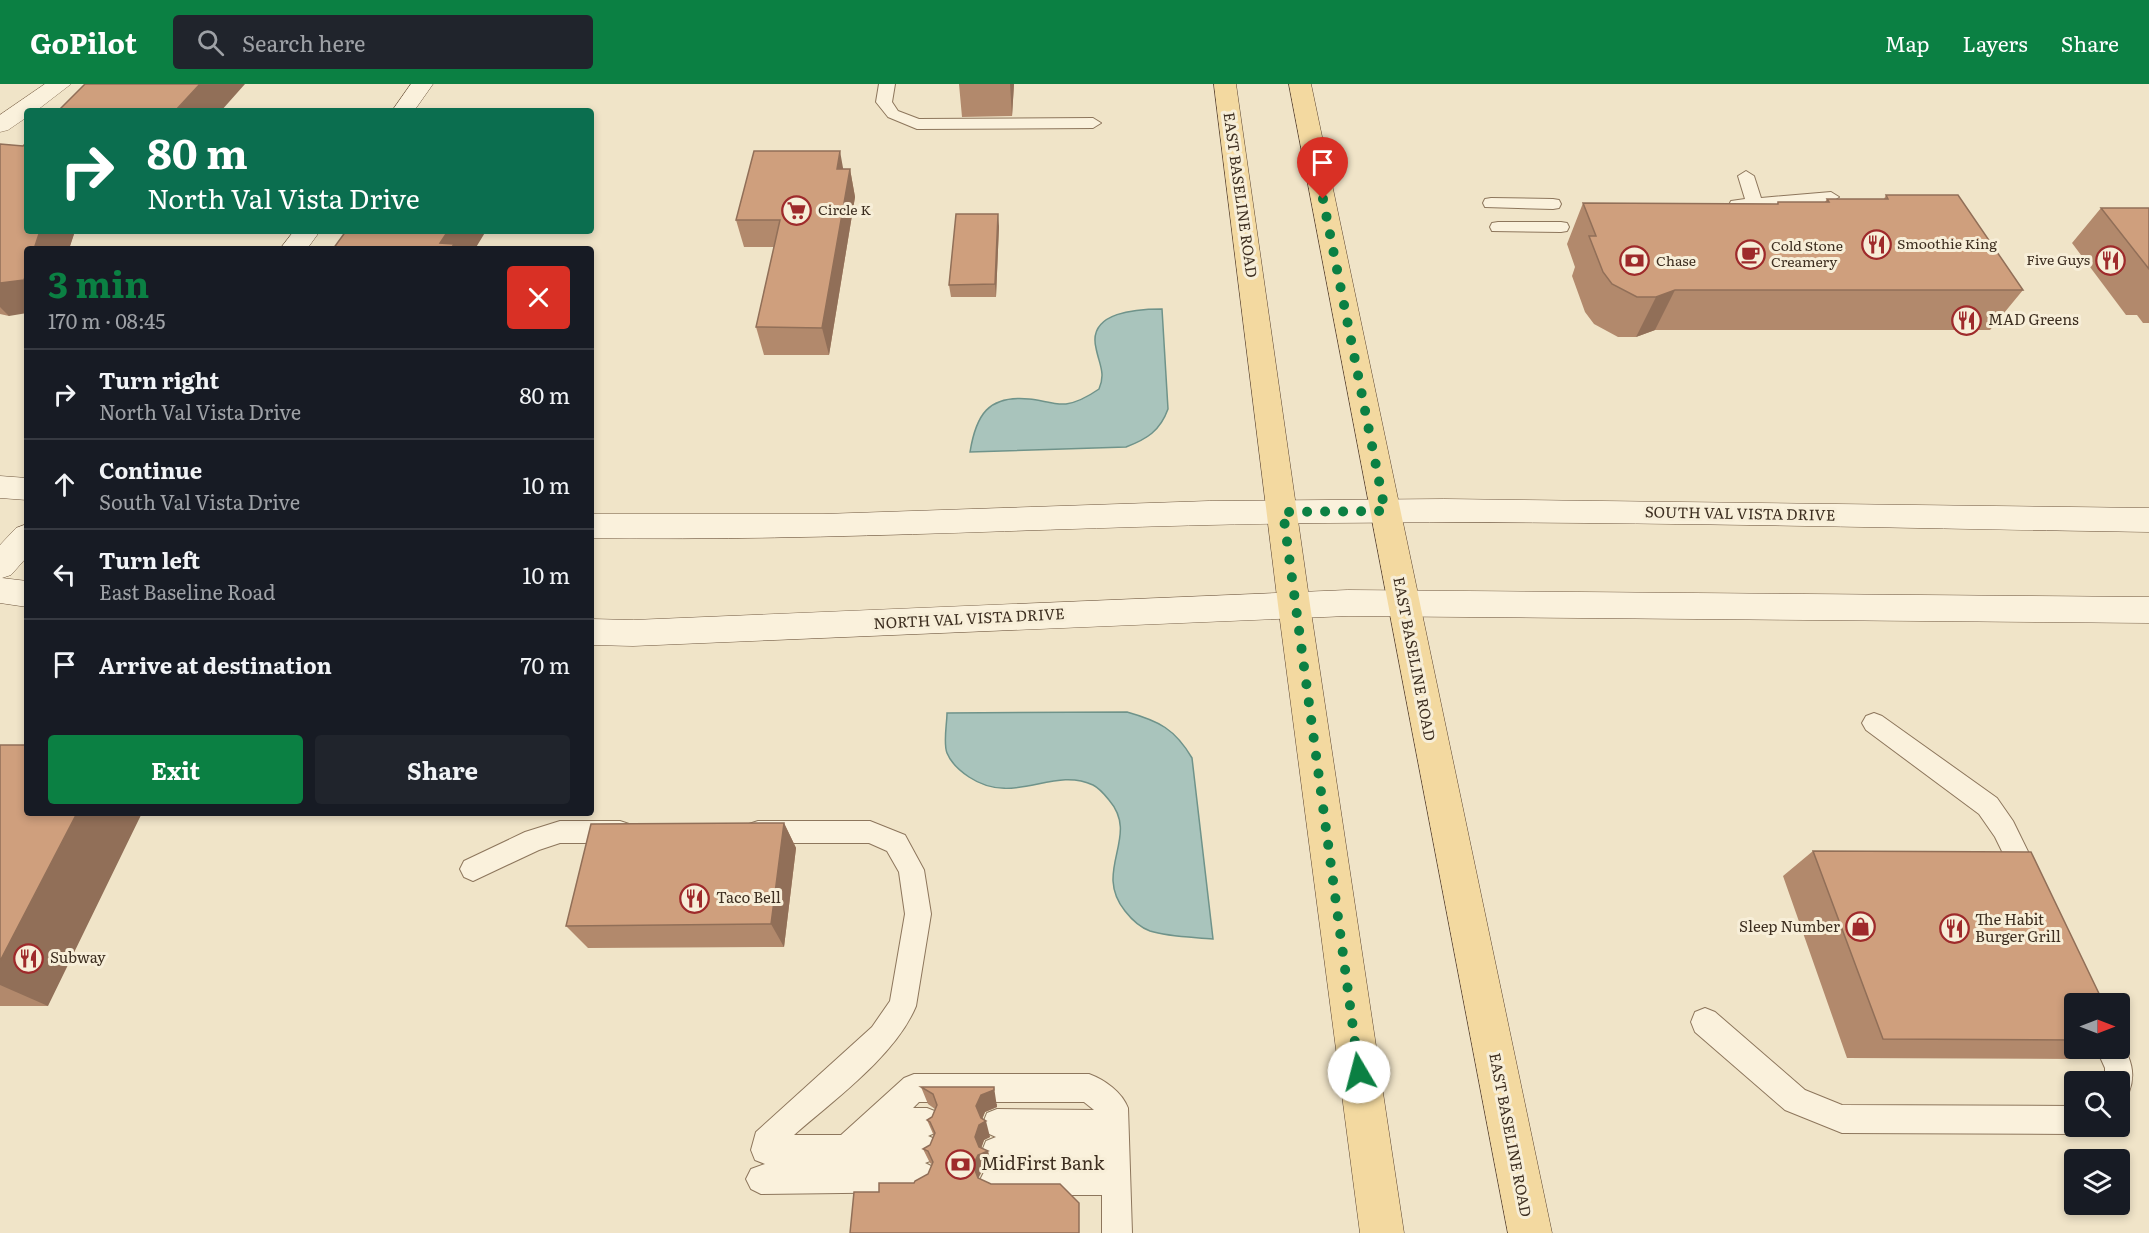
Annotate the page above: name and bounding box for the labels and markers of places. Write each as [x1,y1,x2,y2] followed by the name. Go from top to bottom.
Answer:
[1297,137,1348,199] pin
[781,194,813,226] supermarket icon: Circle K
[818,199,871,219] place label: Circle K
[1860,228,1892,260] restaurant icon: Smoothie King
[1897,233,1997,253] place label: Smoothie King
[1771,235,1843,271] place label: Cold Stone Creamery
[1734,238,1766,270] cafe icon: Cold Stone Creamery
[2095,244,2127,276] restaurant icon: Five Guys
[1619,245,1651,277] bank icon: Chase
[2026,249,2090,269] place label: Five Guys
[1656,250,1696,270] place label: Chase
[1951,304,1983,336] restaurant icon: MAD Greens
[1988,307,2079,330] place label: MAD Greens
[679,882,711,914] restaurant icon: Taco Bell
[716,885,781,908] place label: Taco Bell
[1975,907,2061,947] place label: The Habit Burger Grill
[1845,911,1877,943] shop icon: Sleep Number
[1938,913,1970,945] restaurant icon: The Habit Burger Grill
[1739,914,1840,937] place label: Sleep Number
[13,942,45,974] restaurant icon: Subway
[50,945,106,968] place label: Subway
[944,1148,976,1180] bank icon: MidFirst Bank
[981,1149,1106,1176] place label: MidFirst Bank

